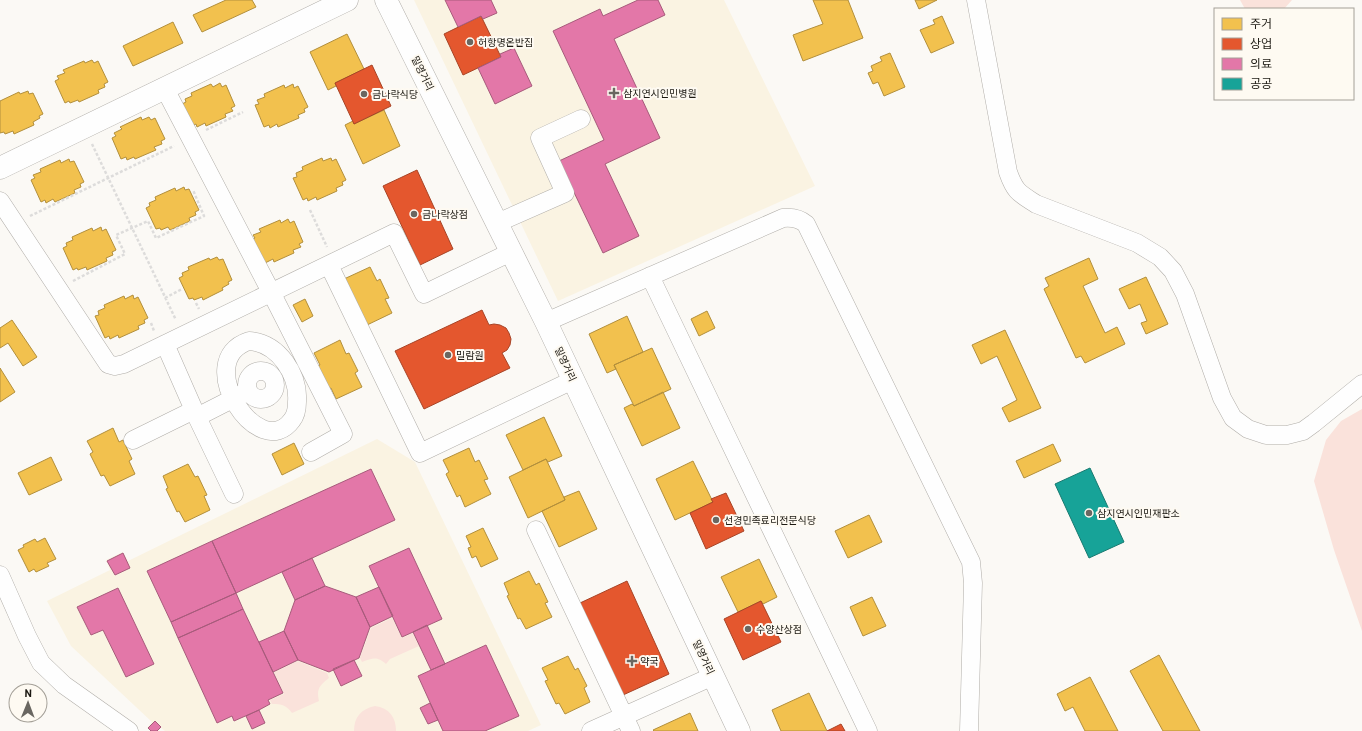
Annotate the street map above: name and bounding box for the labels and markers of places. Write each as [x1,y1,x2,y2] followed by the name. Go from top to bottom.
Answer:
[478,36,533,48] place label: 허항명온반집
[465,37,475,47] marker: 허항명온반집
[608,87,620,99] marker: 삼지연시인민병원
[623,87,697,99] place label: 삼지연시인민병원
[372,88,418,100] place label: 금나락식당
[359,89,369,99] marker: 금나락식당
[422,208,468,220] place label: 금나락상점
[409,209,419,219] marker: 금나락상점
[456,349,484,361] place label: 밀람원
[443,350,453,360] marker: 밀람원
[1097,507,1180,519] place label: 삼지연시인민재판소
[1084,508,1094,518] marker: 삼지연시인민재판소
[724,514,816,526] place label: 선경민족료리전문식당
[711,515,721,525] marker: 선경민족료리전문식당
[756,623,802,635] place label: 수양산상점
[743,624,753,634] marker: 수양산상점
[640,655,658,667] place label: 약국
[627,656,637,666] marker: 약국

